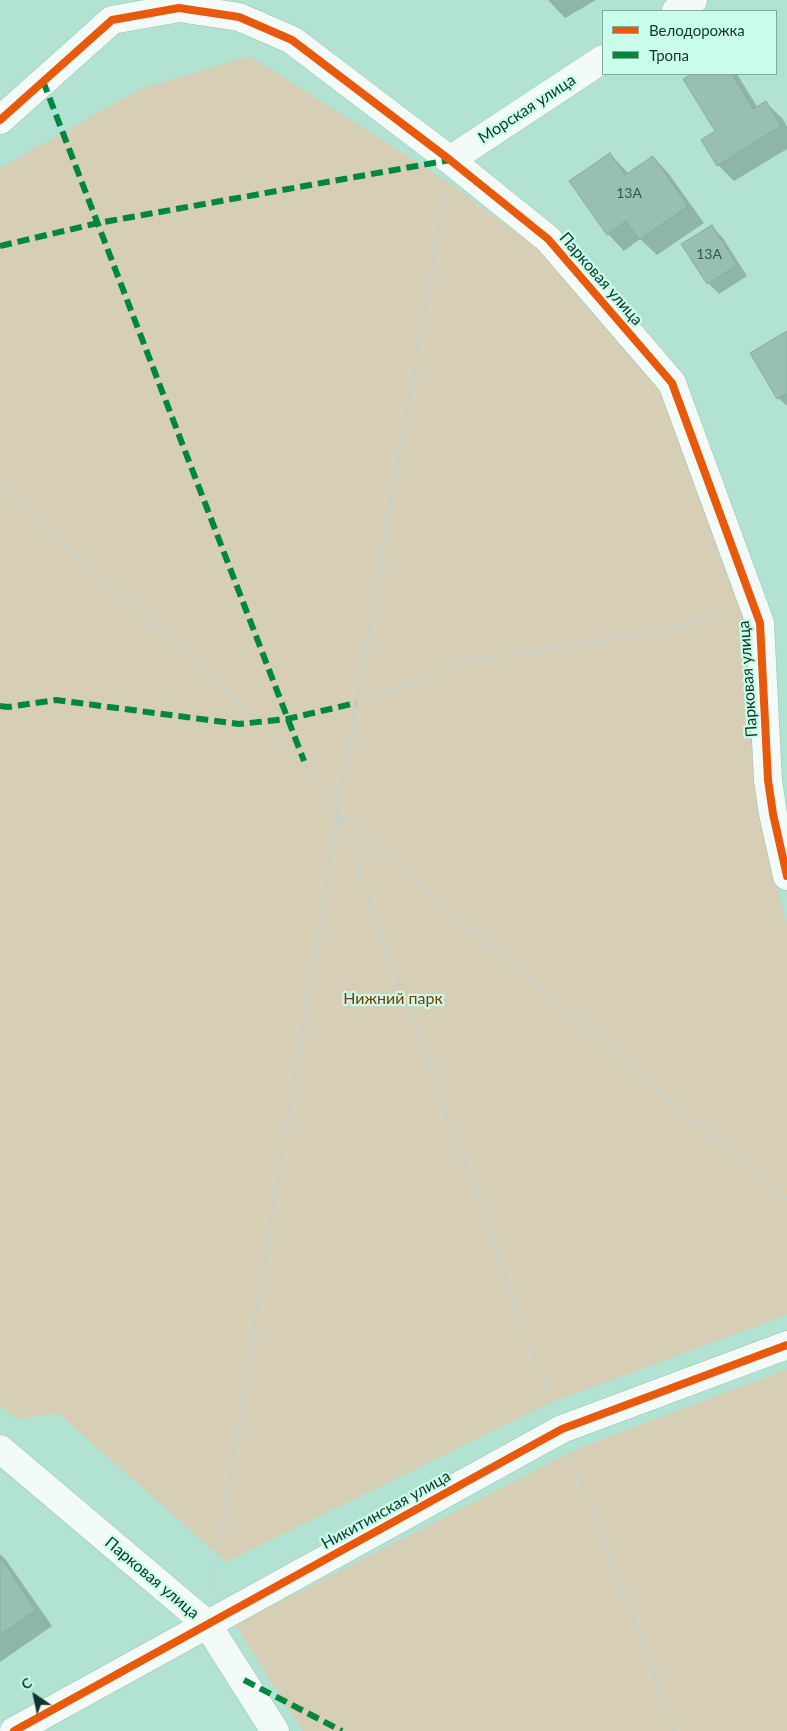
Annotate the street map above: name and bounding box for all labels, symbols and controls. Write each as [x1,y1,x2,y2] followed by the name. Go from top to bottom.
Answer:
[602,10,777,75] legend
[649,21,745,39] text: Велодорожка
[649,46,689,64] text: Тропа
[475,70,579,148] street label: Морская улица
[616,185,642,201] house number: 13А
[555,229,647,329] street label: Парковая улица
[696,246,722,262] house number: 13А
[734,620,762,738] street label: Парковая улица
[343,989,443,1009] park label: Нижний парк
[318,1467,454,1553] street label: Никитинская улица
[101,1533,203,1623] street label: Парковая улица
[10,1671,60,1721] north arrow
[18,1674,35,1693] text: С

